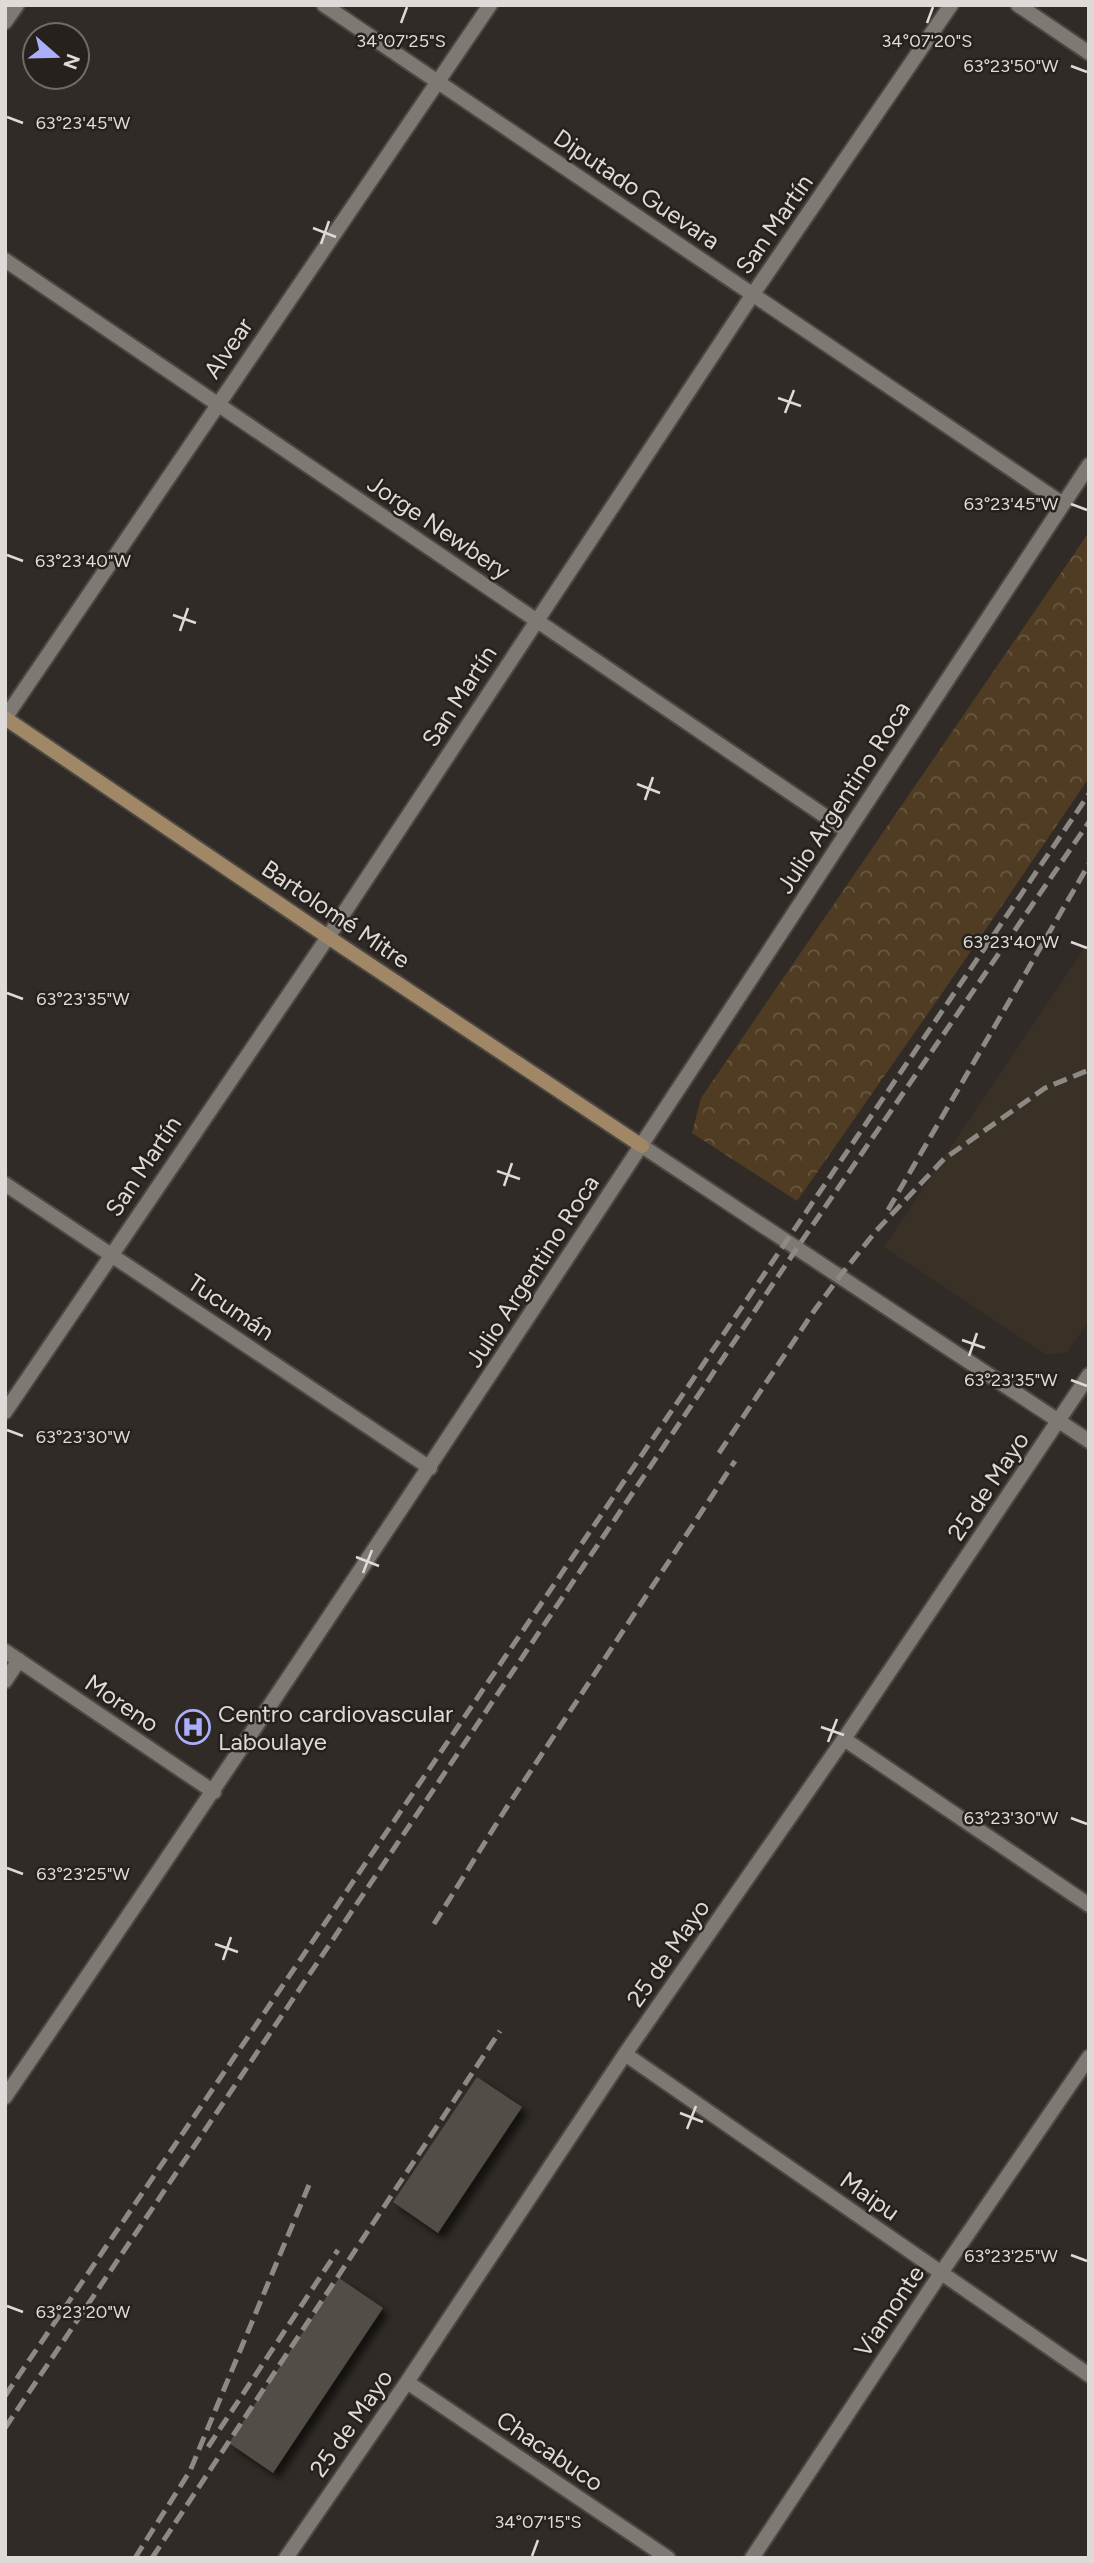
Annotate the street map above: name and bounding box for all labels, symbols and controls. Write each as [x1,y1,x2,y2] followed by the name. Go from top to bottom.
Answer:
[21,21,91,91] north arrow
[356,30,446,52] text: 34°07'25"S
[882,30,972,52] text: 34°07'20"S
[58,51,85,72] text: N
[963,55,1059,77] text: 63°23'50"W
[36,112,131,134] text: 63°23'45"W
[548,123,726,255] street label: Diputado Guevara
[729,169,819,279] street label: San Martín
[197,312,259,384] street label: Alvear
[362,469,516,586] street label: Jorge Newbery
[964,493,1059,515] text: 63°23'45"W
[35,550,132,572] text: 63°23'40"W
[416,640,502,752] street label: San Martín
[770,695,916,899] street label: Julio Argentino Roca
[256,854,416,974] street label: Bartolomé Mitre
[963,931,1060,953] text: 63°23'40"W
[36,988,130,1010] text: 63°23'35"W
[99,1110,187,1222] street label: San Martín
[459,1169,605,1373] street label: Julio Argentino Roca
[182,1268,280,1346] street label: Tucumán
[964,1369,1058,1391] text: 63°23'35"W
[36,1426,131,1448] text: 63°23'30"W
[941,1426,1035,1546] street label: 25 de Mayo
[80,1668,164,1738] street label: Moreno
[218,1699,453,1756] place label: Centro cardiovascular Laboulaye
[174,1708,212,1746] hospital icon: Centro cardiovascular Laboulaye
[964,1807,1059,1829] text: 63°23'30"W
[36,1863,130,1885] text: 63°23'25"W
[620,1894,716,2012] street label: 25 de Mayo
[835,2165,905,2227] street label: Maipu
[964,2245,1058,2267] text: 63°23'25"W
[848,2260,930,2362] street label: Viamonte
[36,2301,131,2323] text: 63°23'20"W
[303,2364,399,2482] street label: 25 de Mayo
[491,2405,609,2497] street label: Chacabuco
[494,2511,582,2533] text: 34°07'15"S

